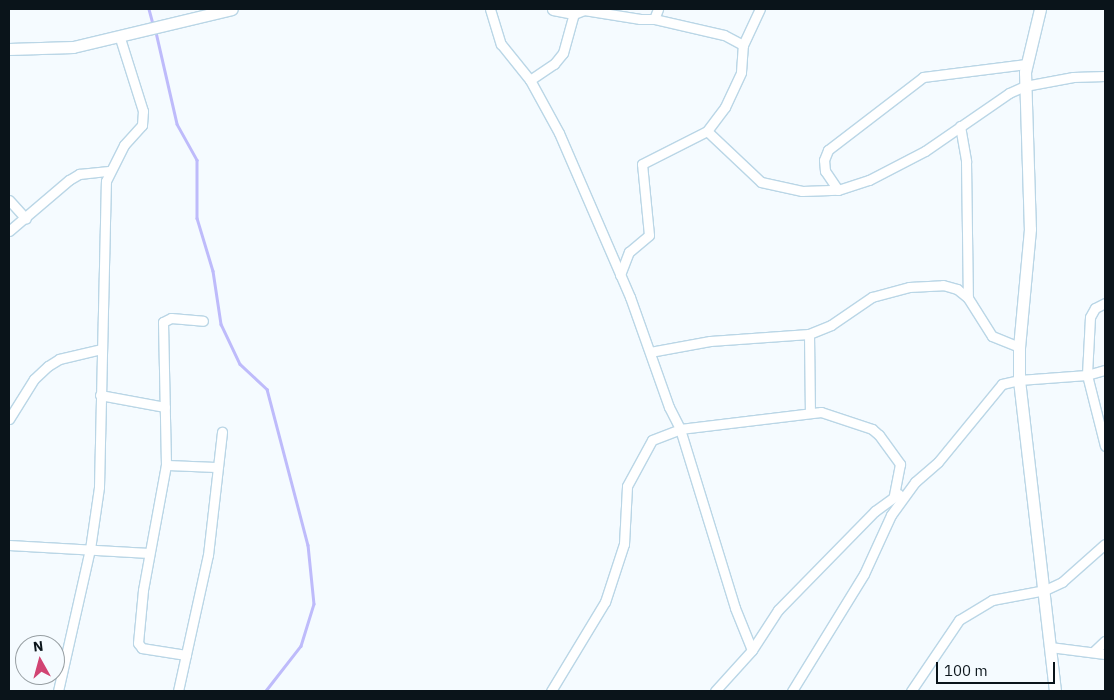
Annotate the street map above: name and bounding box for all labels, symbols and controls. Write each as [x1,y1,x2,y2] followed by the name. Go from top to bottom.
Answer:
[15,635,65,685] north arrow
[32,637,44,656] text: N
[939,652,1058,684] scale bar
[944,661,988,680] text: 100 m

